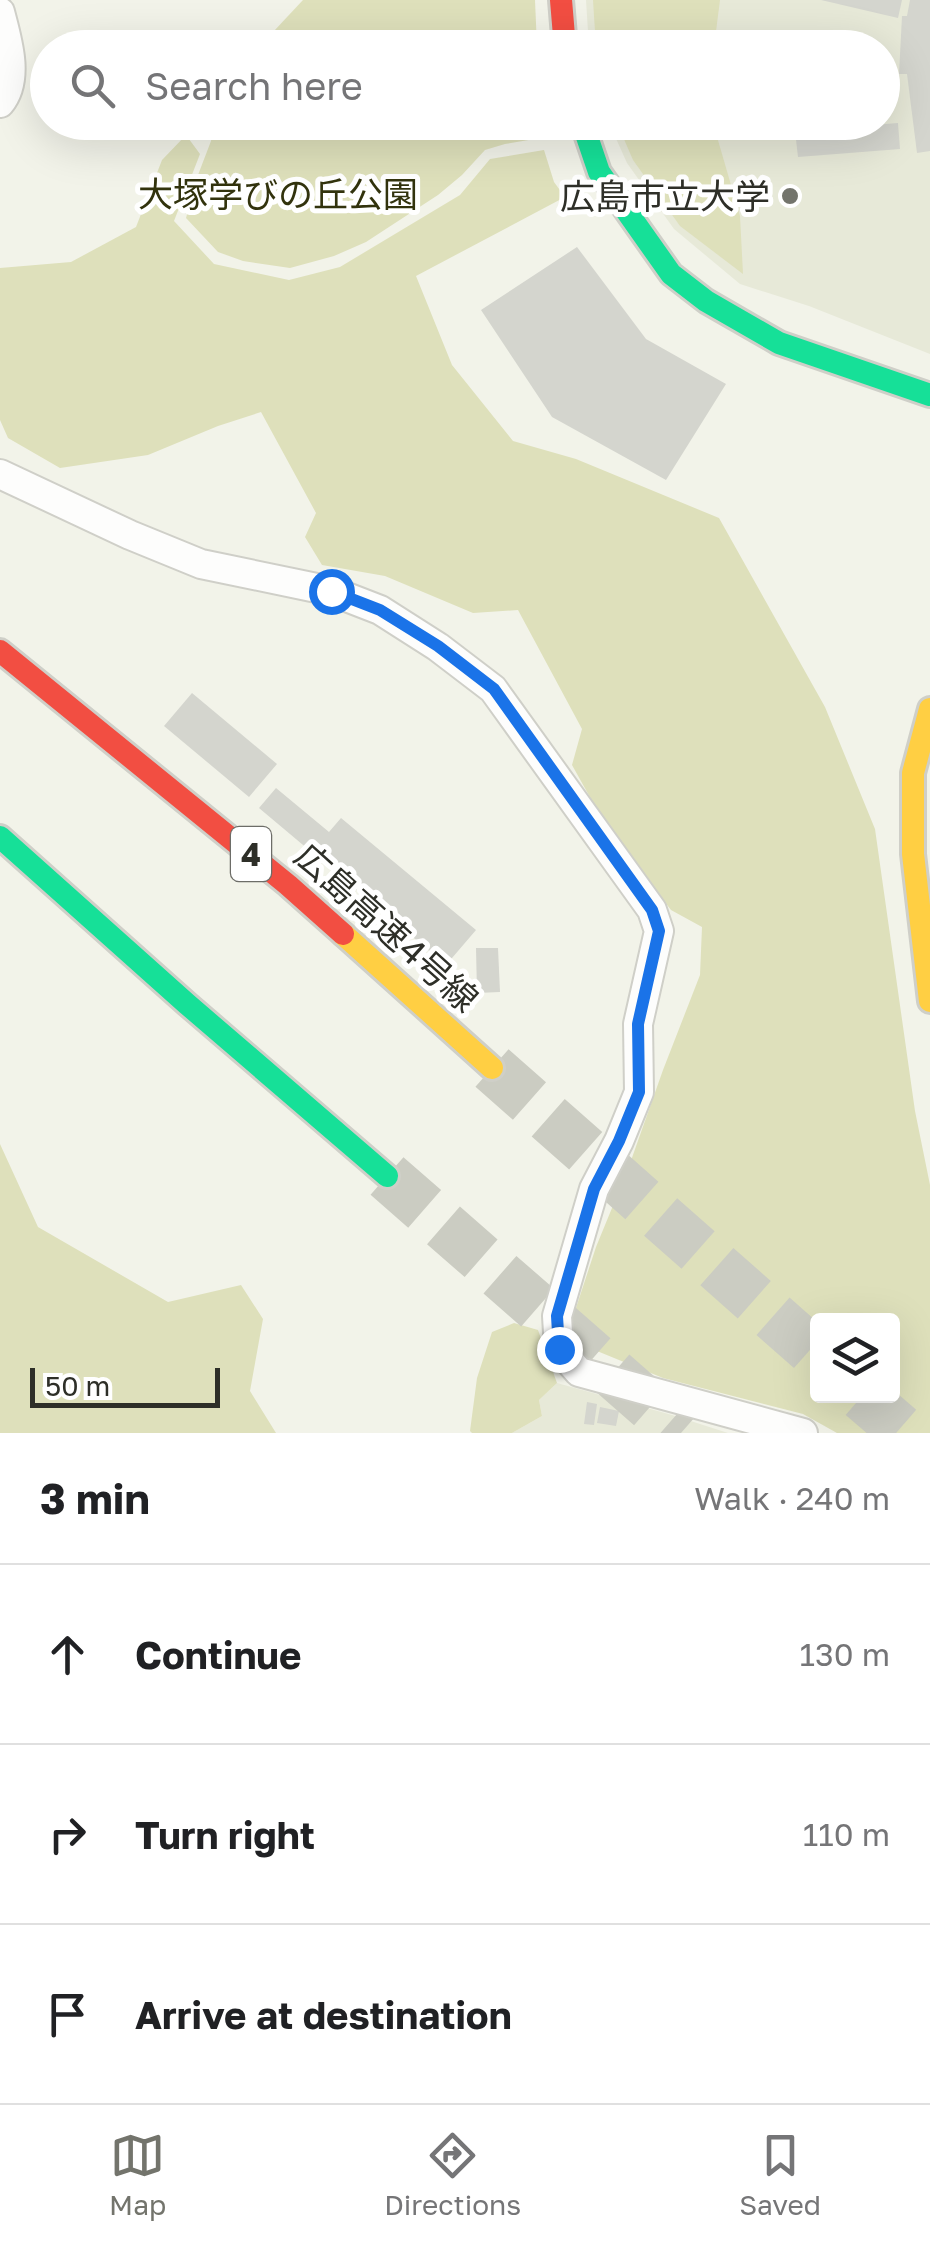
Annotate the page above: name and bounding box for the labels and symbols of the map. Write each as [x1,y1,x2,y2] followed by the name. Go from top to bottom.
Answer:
[138,173,418,215] park label: 大塚学びの丘公園
[560,175,770,217] place label: 広島市立大学
[779,185,801,207] marker: 広島市立大学
[309,569,355,615] route start
[231,827,271,881] road number: 4
[287,834,487,1020] street label: 広島高速4号線
[537,1327,583,1373] route end
[30,1363,220,1408] scale bar

